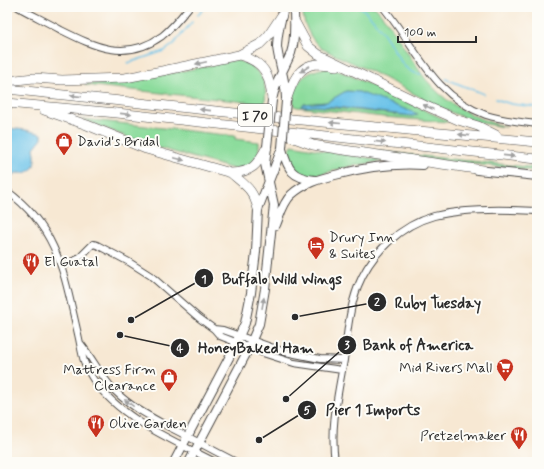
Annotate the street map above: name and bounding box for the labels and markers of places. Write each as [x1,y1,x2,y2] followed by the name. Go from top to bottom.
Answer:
[54,131,74,156] shop icon: David's Bridal
[77,133,159,151] place label: David's Bridal
[329,229,395,263] place label: Drury Inn & Suites
[306,235,326,260] hotel icon: Drury Inn & Suites
[21,251,41,276] restaurant icon: El Guatal
[44,253,98,271] place label: El Guatal
[194,265,351,292] callout: Buffalo Wild Wings
[367,289,490,316] callout: Ruby Tuesday
[337,331,479,358] callout: Bank of America
[170,335,322,362] callout: HoneyBaked Ham
[495,357,515,382] supermarket icon: Mid Rivers Mall
[399,359,492,377] place label: Mid Rivers Mall
[63,361,156,395] place label: Mattress Firm Clearance
[159,367,179,392] shop icon: Mattress Firm Clearance
[297,396,428,423] callout: Pier 1 Imports
[86,413,106,438] restaurant icon: Olive Garden
[109,415,187,433] place label: Olive Garden
[509,425,529,450] restaurant icon: Pretzelmaker
[420,427,506,445] place label: Pretzelmaker

